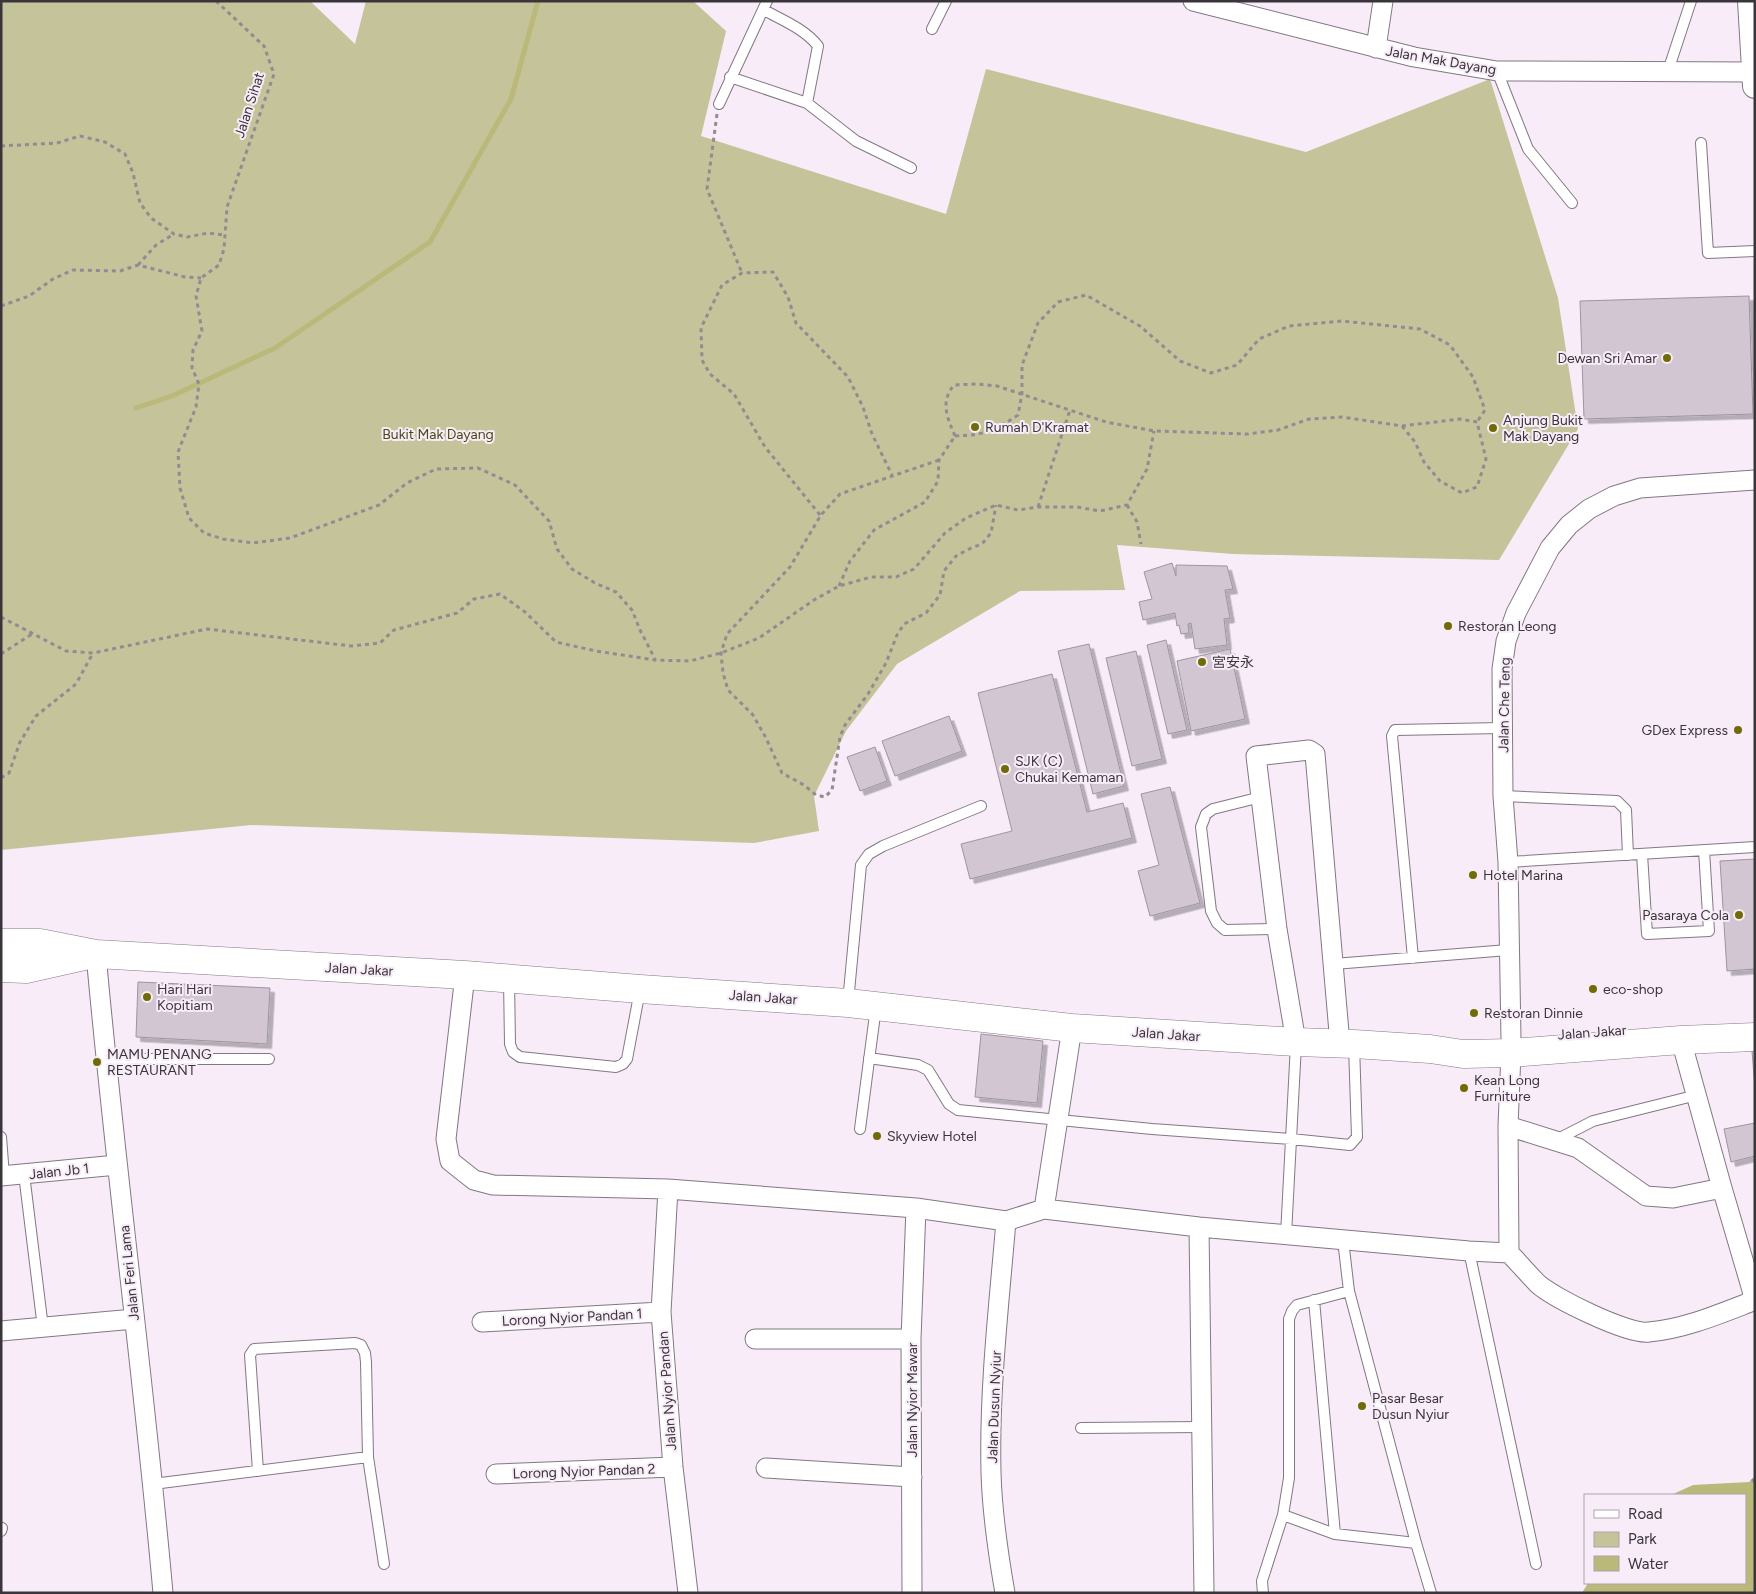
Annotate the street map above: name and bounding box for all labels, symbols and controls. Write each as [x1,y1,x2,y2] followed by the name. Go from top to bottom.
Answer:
[1384,42,1498,79] street label: Jalan Mak Dayang
[231,70,268,140] street label: Jalan Sihat
[1557,350,1657,367] place label: Dewan Sri Amar
[1661,352,1673,364] marker: Dewan Sri Amar
[1503,412,1583,445] place label: Anjung Bukit Mak Dayang
[985,419,1089,436] place label: Rumah D'Kramat
[969,421,981,433] marker: Rumah D'Kramat
[1487,422,1499,434] marker: Anjung Bukit Mak Dayang
[382,426,494,443] park label: Bukit Mak Dayang
[1458,618,1557,635] place label: Restoran Leong
[1442,620,1454,632] marker: Restoran Leong
[1212,654,1254,671] place label: 宮安永
[1196,656,1208,668] marker: 宮安永
[1495,657,1514,753] street label: Jalan Che Teng
[1641,722,1728,739] place label: GDex Express
[1732,724,1744,736] marker: GDex Express
[1015,753,1123,786] place label: SJK (C) Chukai Kemaman
[999,763,1011,775] marker: SJK (C) Chukai Kemaman
[1483,867,1563,884] place label: Hotel Marina
[1467,869,1479,881] marker: Hotel Marina
[1642,907,1729,924] place label: Pasaraya Cola
[1733,909,1745,921] marker: Pasaraya Cola
[324,959,394,980] street label: Jalan Jakar
[157,981,213,1014] place label: Hari Hari Kopitiam
[1603,981,1663,998] place label: eco-shop
[1587,983,1599,995] marker: eco-shop
[728,987,798,1008] street label: Jalan Jakar
[141,991,153,1003] marker: Hari Hari Kopitiam
[1484,1005,1583,1022] place label: Restoran Dinnie
[1468,1007,1480,1019] marker: Restoran Dinnie
[1557,1022,1627,1043] street label: Jalan Jakar
[1131,1024,1201,1045] street label: Jalan Jakar
[107,1046,212,1079] place label: MAMU PENANG RESTAURANT
[91,1056,103,1068] marker: MAMU PENANG RESTAURANT
[1474,1072,1540,1105] place label: Kean Long Furniture
[1458,1082,1470,1094] marker: Kean Long Furniture
[887,1128,977,1145] place label: Skyview Hotel
[871,1130,883,1142] marker: Skyview Hotel
[28,1160,90,1183] street label: Jalan Jb 1
[116,1224,143,1322] street label: Jalan Feri Lama
[501,1305,643,1330] street label: Lorong Nyior Pandan 1
[655,1330,680,1451] street label: Jalan Nyior Pandan
[904,1342,921,1458] street label: Jalan Nyior Mawar
[984,1350,1005,1464] street label: Jalan Dusun Nyiur
[1372,1390,1449,1423] place label: Pasar Besar Dusun Nyiur
[1356,1400,1368,1412] marker: Pasar Besar Dusun Nyiur
[512,1461,656,1482] street label: Lorong Nyior Pandan 2
[1584,1494,1746,1584] legend
[1628,1505,1663,1523] text: Road
[1628,1530,1657,1548] text: Park
[1628,1555,1668,1573] text: Water

